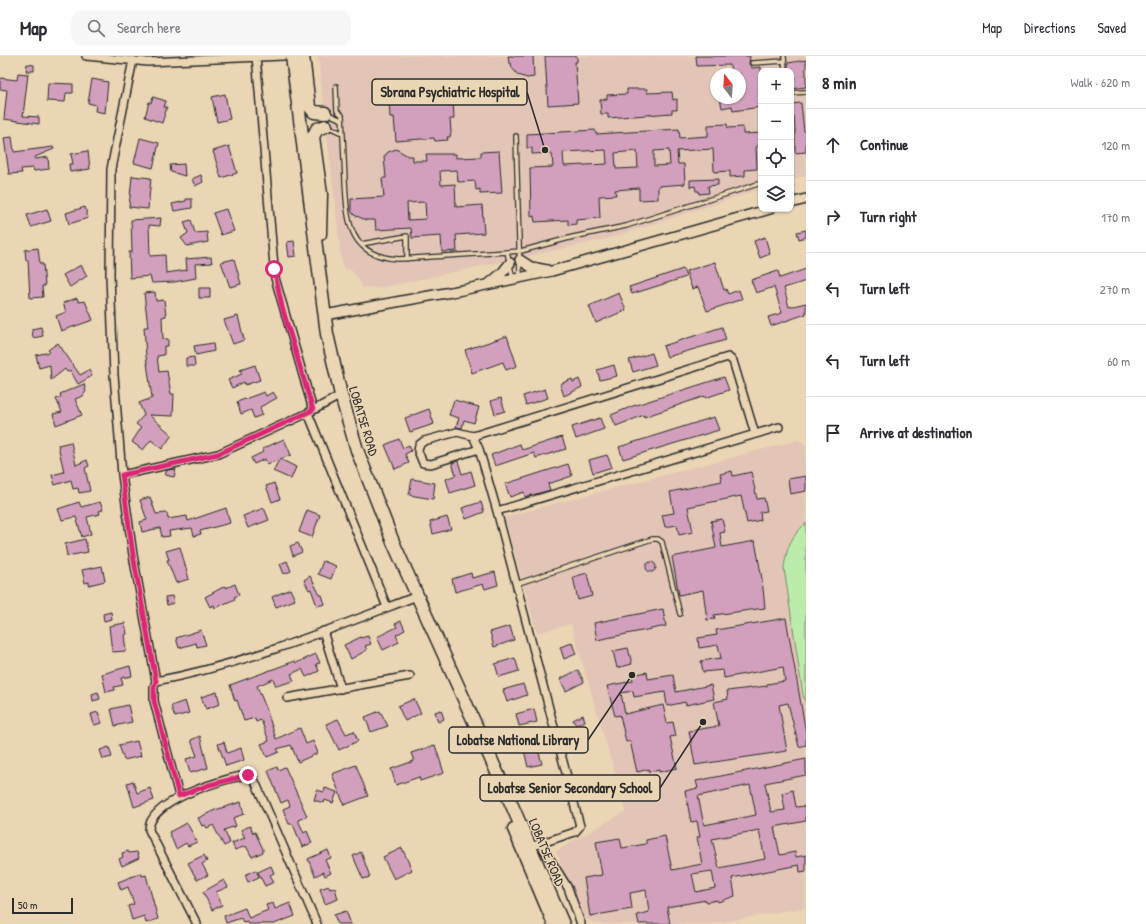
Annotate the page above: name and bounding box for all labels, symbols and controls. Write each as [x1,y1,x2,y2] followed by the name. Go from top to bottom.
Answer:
[71,10,351,46] search box
[20,15,47,41] text: Map
[85,17,107,39] icon: search
[117,17,181,38] text: Search here
[982,18,1002,37] text: Map
[1024,18,1075,37] text: Directions
[1097,18,1126,37] text: Saved
[710,68,746,104] north arrow
[758,68,794,212] map controls
[758,68,794,104] button: +
[822,71,856,94] text: 8 min
[1071,73,1130,91] text: Walk · 620 m
[372,79,527,105] callout: Sbrana Psychiatric Hospital
[381,82,520,103] text: Sbrana Psychiatric Hospital
[758,104,794,140] button: −
[822,134,844,156] icon: ahead
[860,134,908,155] text: Continue
[1102,136,1130,154] text: 120 m
[758,140,794,176] button: locate
[758,176,794,212] button: layers
[822,206,844,228] icon: right
[860,206,916,227] text: Turn right
[1101,208,1130,226] text: 170 m
[265,260,283,278] route start
[822,278,844,300] icon: left
[860,278,910,299] text: Turn left
[1100,280,1130,298] text: 270 m
[822,350,844,372] icon: left
[860,350,910,371] text: Turn left
[1107,352,1130,370] text: 60 m
[345,384,383,459] street label: LOBATSE ROAD
[822,422,844,444] icon: arrive
[860,422,972,443] text: Arrive at destination
[449,727,588,753] callout: Lobatse National Library
[457,730,579,751] text: Lobatse National Library
[239,766,257,784] route end
[480,775,660,801] callout: Lobatse Senior Secondary School
[488,778,652,799] text: Lobatse Senior Secondary School
[525,816,570,889] street label: LOBATSE ROAD
[12,896,73,915] scale bar
[18,898,38,912] text: 50 m

